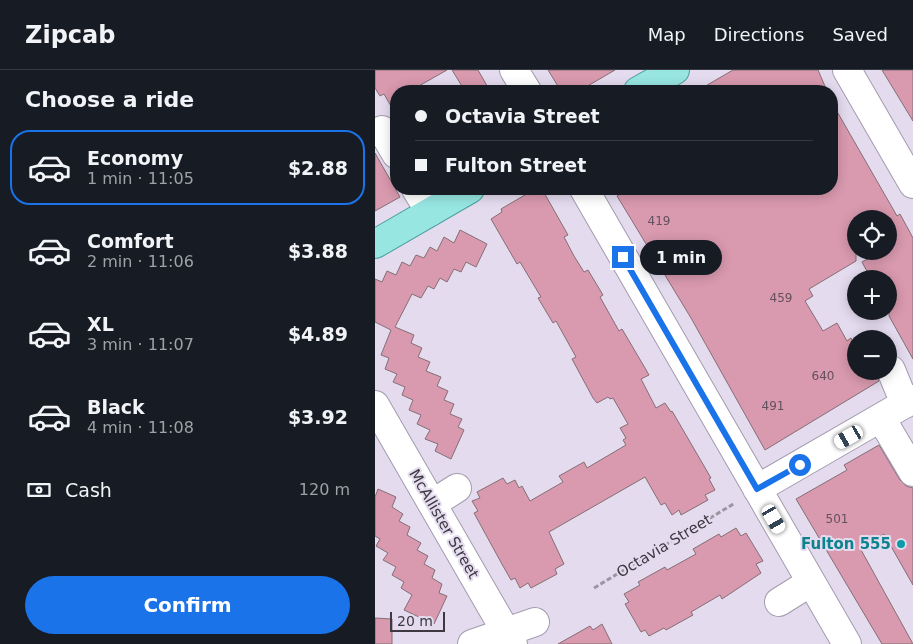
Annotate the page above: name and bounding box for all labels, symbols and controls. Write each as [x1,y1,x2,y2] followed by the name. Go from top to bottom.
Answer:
[25,21,115,49] text: Zipcab
[648,24,686,45] text: Map
[714,24,804,45] text: Directions
[832,24,888,45] text: Saved
[25,87,194,112] text: Choose a ride
[445,105,600,127] text: Octavia Street
[27,145,72,190] icon: car
[87,147,183,169] text: Economy
[445,154,586,176] text: Fulton Street
[288,157,348,179] text: $2.88
[87,169,194,188] text: 1 min · 11:05
[847,210,897,380] map controls
[847,210,897,260] button: locate
[648,214,670,228] house number: 419
[27,228,72,273] icon: car
[87,230,174,252] text: Comfort
[288,240,348,262] text: $3.88
[641,240,723,274] callout: 1 min
[612,246,634,268] route end
[656,248,706,267] text: 1 min
[87,252,194,271] text: 2 min · 11:06
[847,270,897,320] button: +
[770,291,792,305] house number: 459
[27,311,72,356] icon: car
[87,313,114,335] text: XL
[288,323,348,345] text: $4.89
[847,330,897,380] button: −
[87,335,194,354] text: 3 min · 11:07
[812,369,834,383] house number: 640
[27,394,72,439] icon: car
[87,396,145,418] text: Black
[762,399,784,413] house number: 491
[288,406,348,428] text: $3.92
[87,418,194,437] text: 4 min · 11:08
[832,423,865,451] car
[789,454,811,476] route start
[405,466,483,582] street label: McAllister Street
[25,476,53,504] icon: cash
[65,479,112,501] text: Cash
[299,480,350,499] text: 120 m
[760,502,787,536] car
[613,510,715,581] street label: Octavia Street
[826,512,848,526] house number: 501
[801,535,891,553] place label: Fulton 555
[895,538,907,550] marker: Fulton 555
[25,576,350,634] button: Confirm
[390,609,445,632] scale bar
[397,613,433,629] text: 20 m

